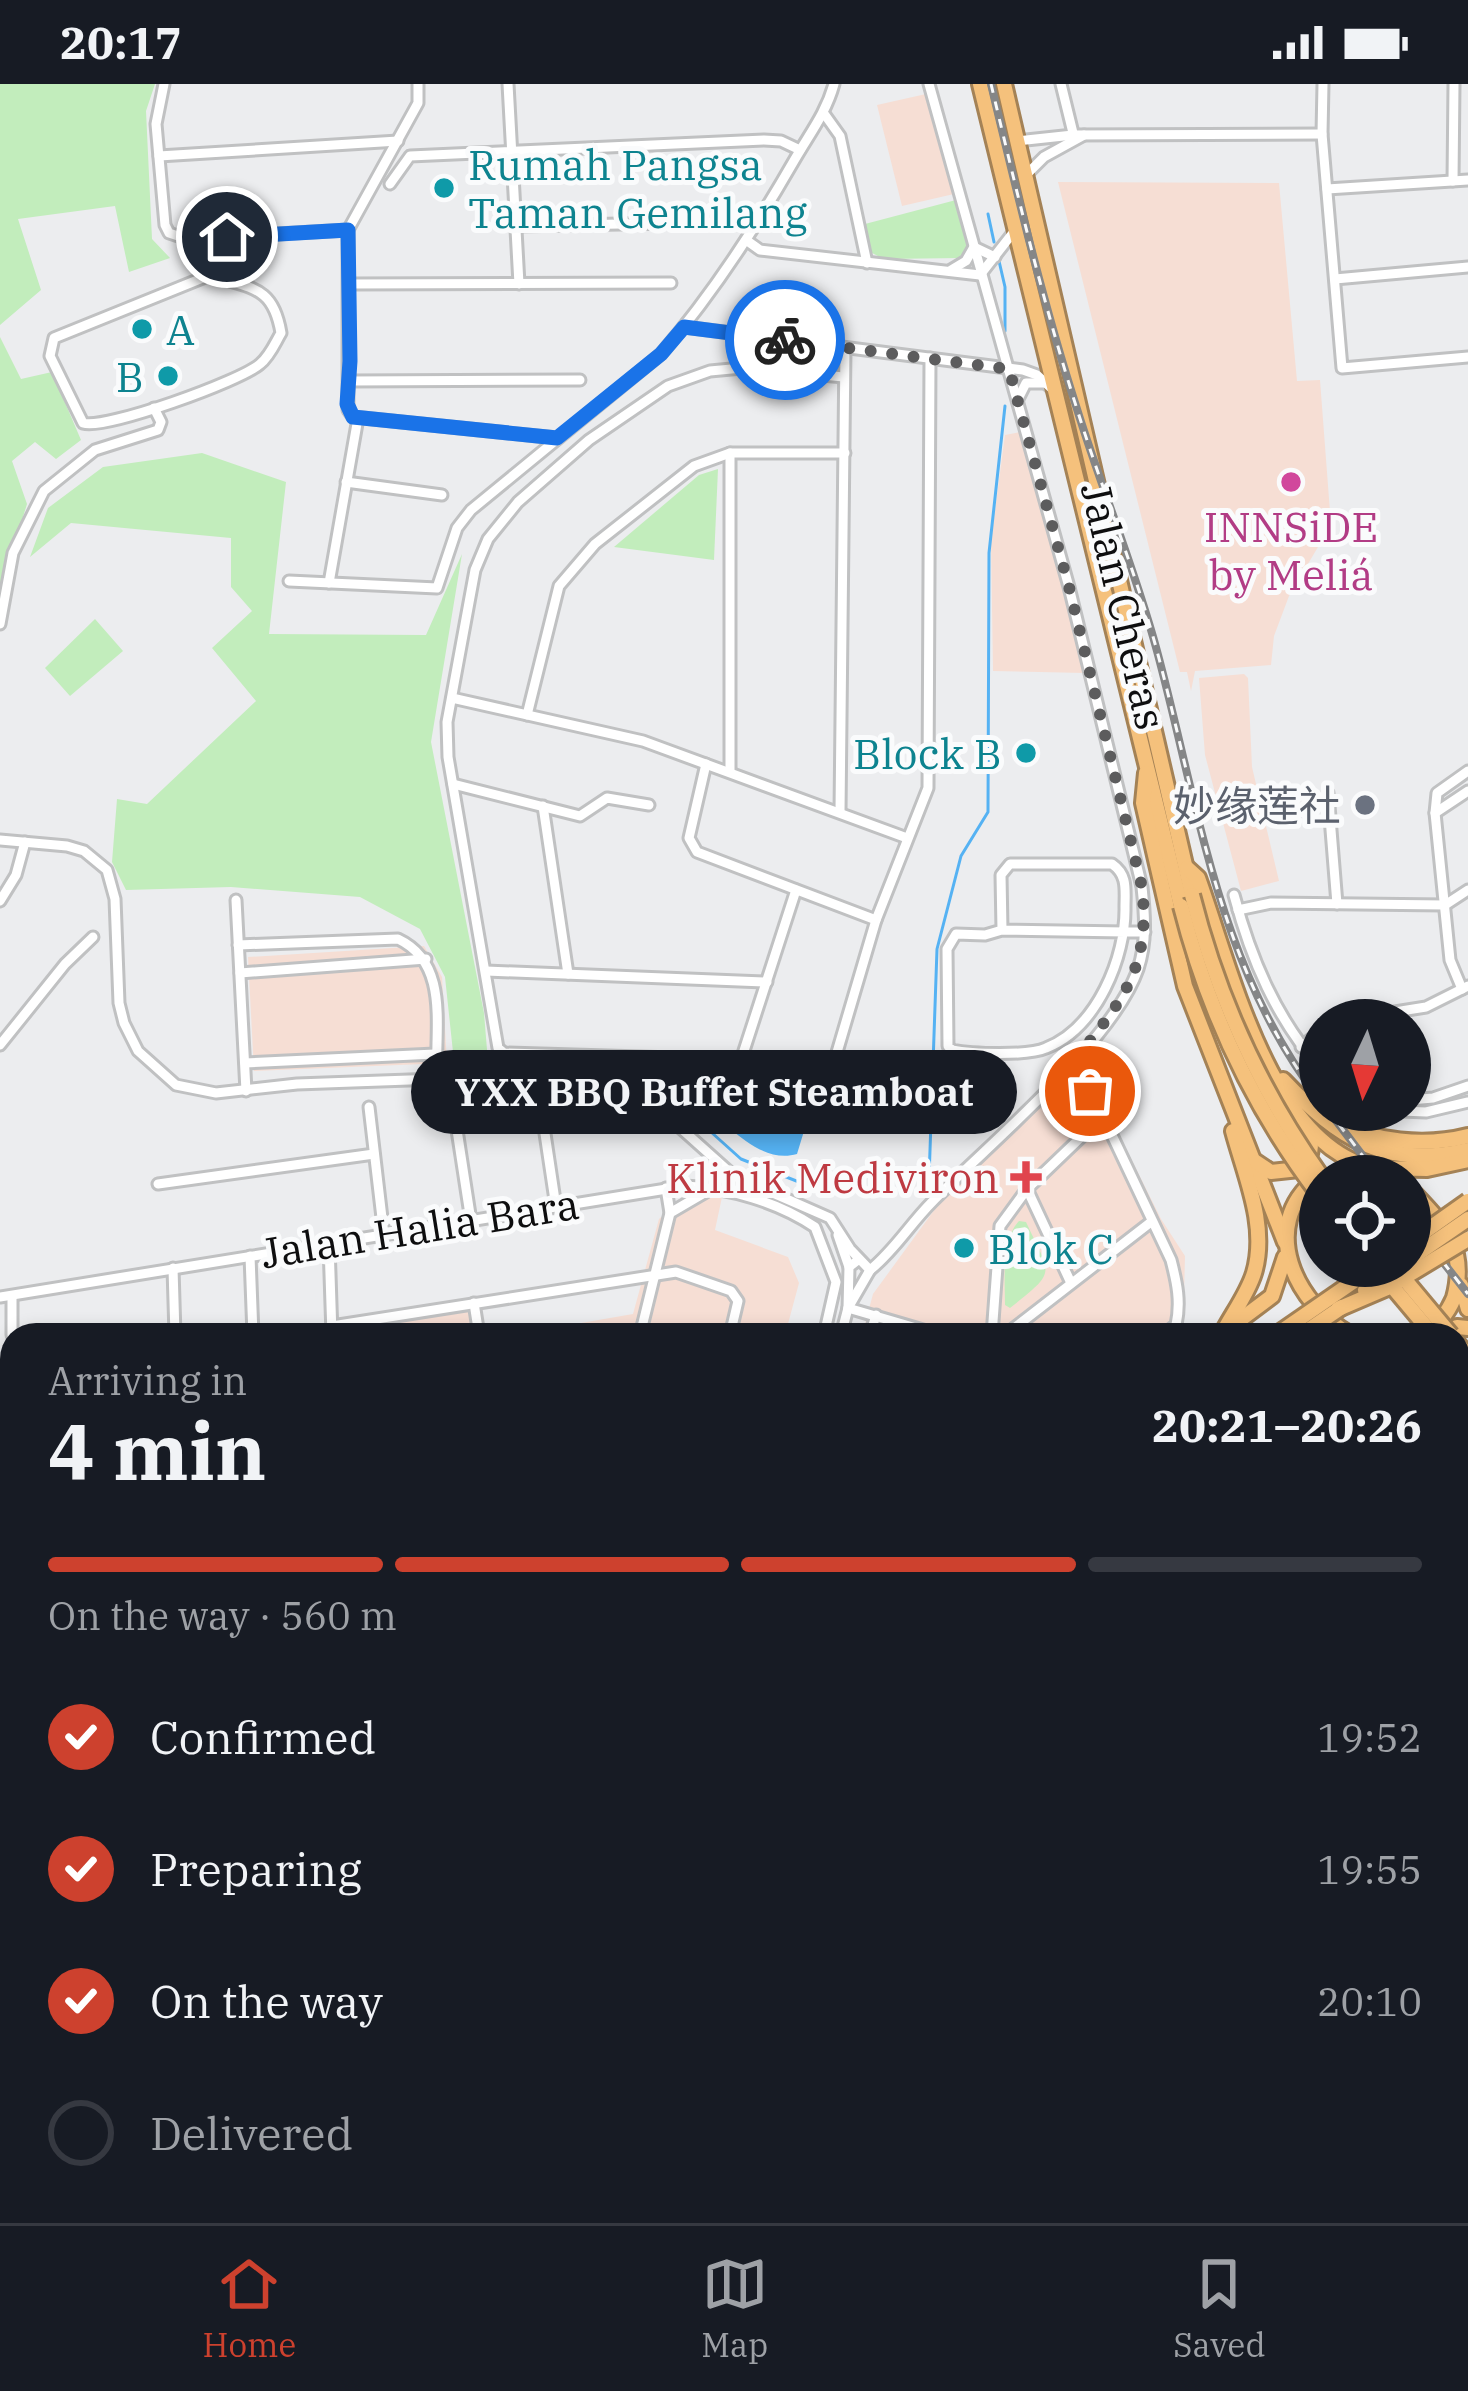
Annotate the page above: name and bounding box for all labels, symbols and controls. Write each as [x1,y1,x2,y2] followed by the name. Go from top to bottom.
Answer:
[60,13,182,71] text: 20:17
[468,137,808,240] place label: Rumah Pangsa Taman Gemilang
[431,175,457,201] marker: Rumah Pangsa Taman Gemilang
[176,186,278,288] pin
[194,204,260,270] icon: home
[725,280,845,400] courier
[166,302,195,357] place label: A
[752,307,818,373] icon: bike
[129,316,155,342] marker: A
[116,349,144,404] place label: B
[155,363,181,389] marker: B
[1278,469,1304,495] marker: INNSiDE by Meliá
[1069,477,1179,735] street label: Jalan Cheras
[1204,499,1378,602] place label: INNSiDE by Meliá
[853,726,1002,781] place label: Block B
[1013,740,1039,766] marker: Block B
[1173,778,1341,833] place label: 妙缘莲社
[1352,792,1378,818] marker: 妙缘莲社
[1299,999,1431,1131] north arrow
[1299,999,1431,1287] map controls
[1039,1040,1141,1142] pin
[412,1049,1018,1133] callout: YXX BBQ Buffet Steamboat
[1057,1058,1123,1124] icon: bag
[454,1066,974,1117] text: YXX BBQ Buffet Steamboat
[666,1150,999,1205] place label: Klinik Mediviron
[1299,1155,1431,1287] button: locate
[1010,1161,1042,1193] marker: Klinik Mediviron
[257,1176,583,1280] street label: Jalan Halia Bara
[988,1221,1114,1276] place label: Blok C
[951,1235,977,1261] marker: Blok C
[48,1355,247,1406] text: Arriving in
[1152,1396,1422,1454] text: 20:21–20:26
[48,1400,266,1501] text: 4 min
[48,1590,397,1641] text: On the way · 560 m
[48,1704,114,1770] icon: check
[150,1708,376,1766] text: Confirmed
[1317,1712,1422,1763] text: 19:52
[48,1836,114,1902] icon: check
[150,1840,362,1898] text: Preparing
[1317,1844,1422,1895] text: 19:55
[48,1968,114,2034] icon: check
[150,1972,383,2030] text: On the way
[1317,1976,1422,2027] text: 20:10
[150,2104,353,2162] text: Delivered
[202,2251,296,2366] tab: Home
[701,2251,768,2366] tab: Map
[1173,2251,1266,2366] tab: Saved

